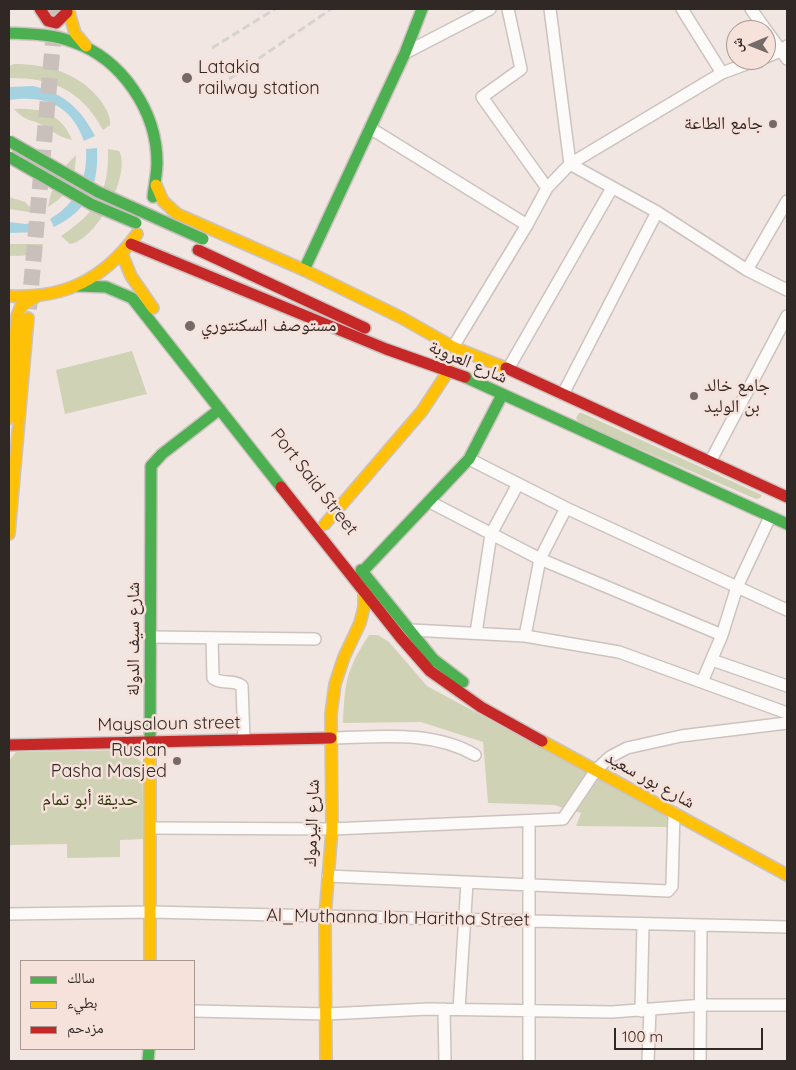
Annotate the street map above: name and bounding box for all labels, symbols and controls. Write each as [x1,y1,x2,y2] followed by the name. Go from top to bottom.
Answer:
[726,20,776,70] north arrow
[728,38,746,53] text: ش
[198,57,320,100] place label: Latakia railway station
[180,71,194,85] marker: Latakia railway station
[684,113,763,135] place label: جامع الطاعة
[767,118,779,130] marker: جامع الطاعة
[201,315,336,337] place label: مستوصف السكنتوري
[183,319,197,333] marker: مستوصف السكنتوري
[425,336,511,388] street label: شارع العروبة
[704,375,770,418] place label: جامع خالد بن الوليد
[688,390,700,402] marker: جامع خالد بن الوليد
[266,424,362,540] street label: Port Said Street
[123,582,145,696] street label: شارع سيف الدولة
[97,712,241,736] street label: Maysaloun street
[51,740,167,782] place label: Ruslan Pasha Masjed
[602,747,698,813] street label: شارع بور سعيد
[171,755,183,767] marker: Ruslan Pasha Masjed
[300,779,324,867] street label: شارع اليرموك
[42,789,138,811] park label: حديقة أبو تمام
[266,905,530,931] street label: Al_Muthanna Ibn Haritha Street
[20,960,195,1050] legend
[67,968,95,987] text: سالك
[67,993,97,1012] text: بطيء
[67,1018,104,1037] text: مزدحم
[616,1018,765,1050] scale bar
[622,1027,663,1046] text: 100 m

